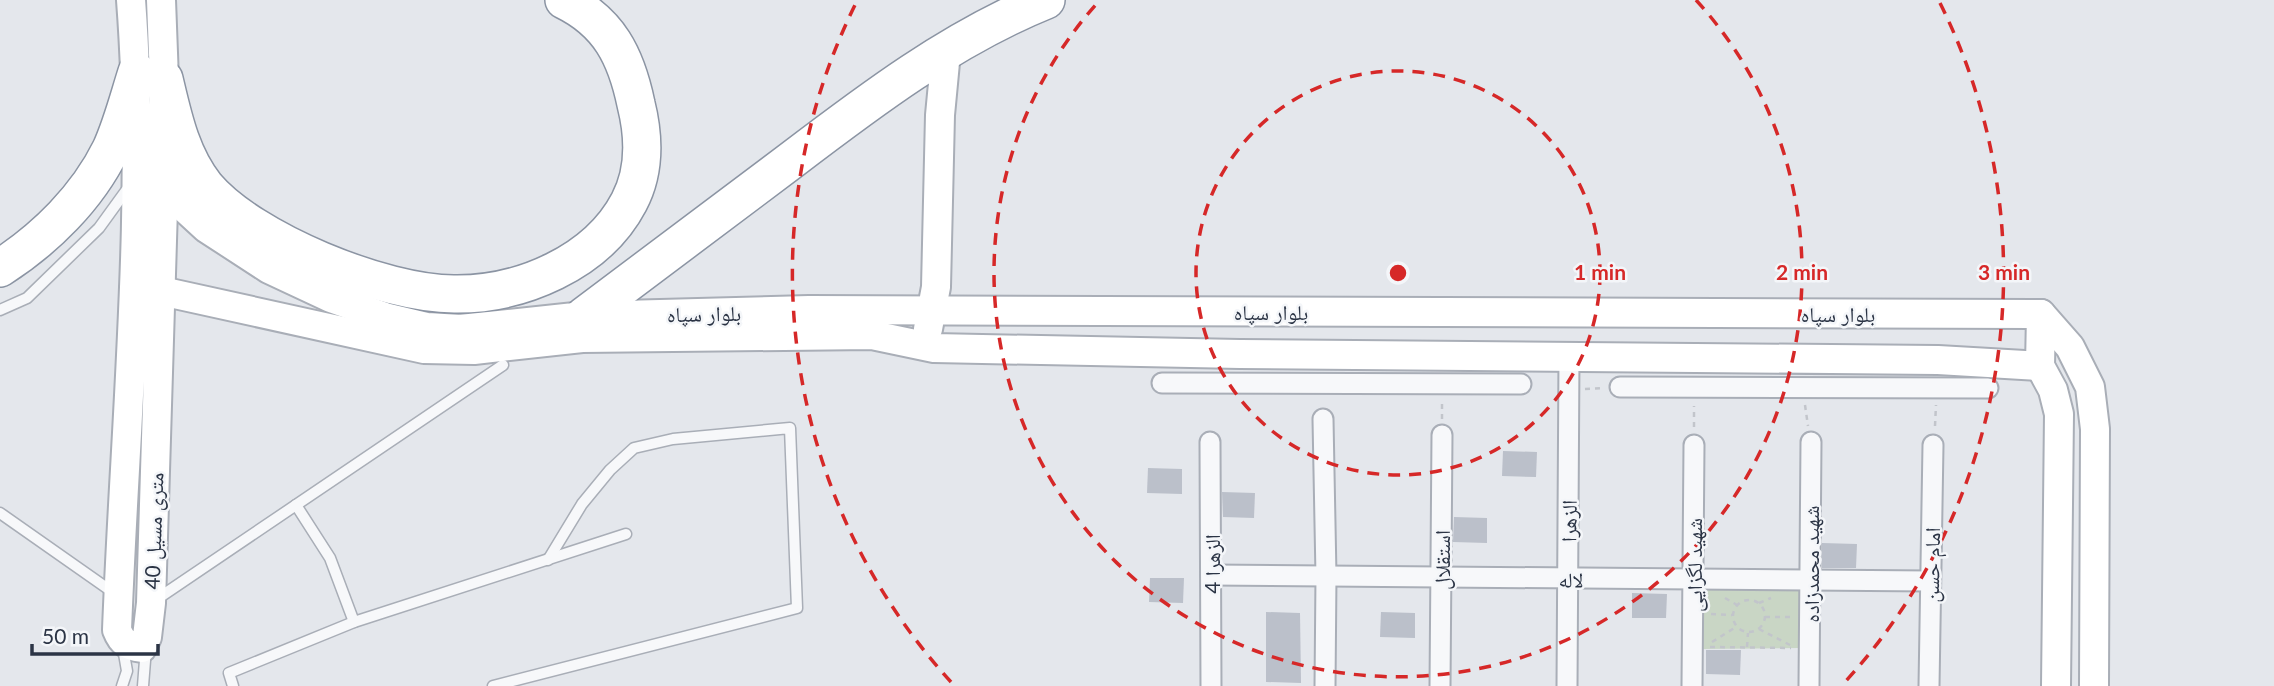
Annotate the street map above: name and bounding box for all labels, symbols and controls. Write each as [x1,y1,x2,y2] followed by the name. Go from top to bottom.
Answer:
[1574,259,1626,284] text: 1 min
[1776,259,1828,284] text: 2 min
[1978,259,2030,284] text: 3 min
[1386,261,1410,285] centre of rings
[1234,299,1308,325] street label: بلوار سپاه
[667,300,741,327] street label: بلوار سپاه
[1801,301,1875,327] street label: بلوار سپاه
[138,472,170,590] street label: 40 متری مسیل
[1555,500,1581,542] street label: الزهرا
[1798,505,1824,623] street label: شهید محمدزاده
[1681,518,1708,612] street label: شهید لگزایی
[1918,527,1947,603] street label: امام حسن
[1429,530,1455,590] street label: استقلال
[1199,534,1224,594] street label: الزهرا 4
[1558,566,1584,592] street label: لاله
[32,612,158,656] scale bar
[42,623,89,648] text: 50 m

